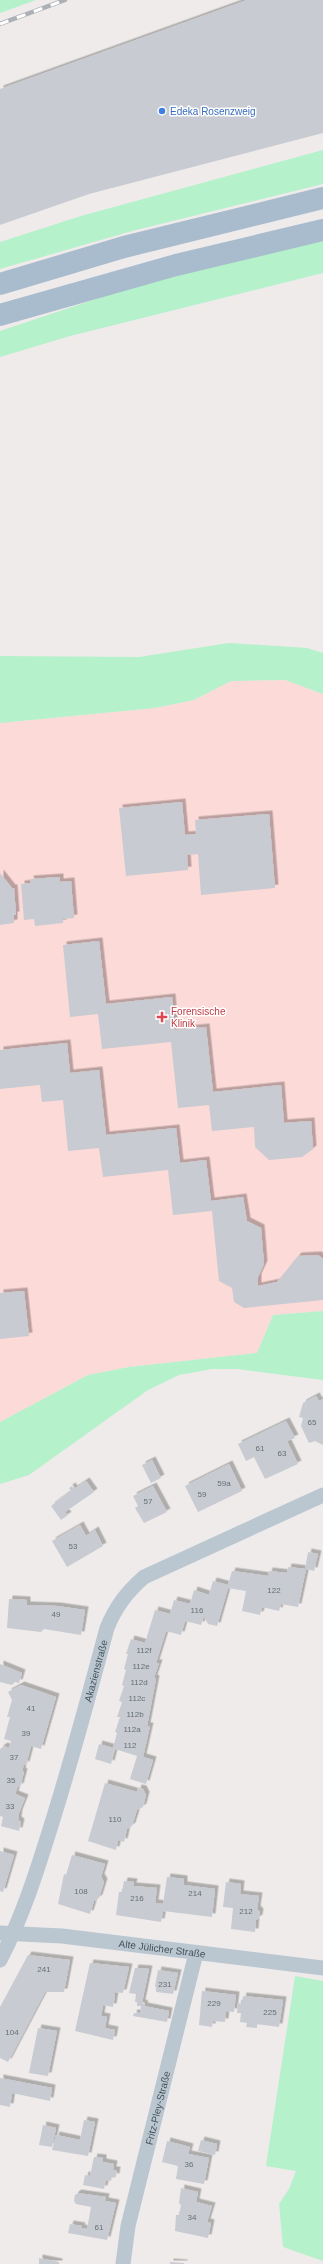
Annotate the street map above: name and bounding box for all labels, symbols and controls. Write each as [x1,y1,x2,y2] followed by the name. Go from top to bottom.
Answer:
[157,106,167,116] marker: Edeka Rosenzweig
[170,106,256,117] place label: Edeka Rosenzweig
[171,1006,226,1029] place label: Forensische Klinik
[156,1011,168,1023] marker: Forensische Klinik
[308,1418,317,1427] house number: 65
[256,1444,265,1453] house number: 61
[278,1449,287,1458] house number: 63
[217,1479,231,1488] house number: 59a
[198,1490,207,1499] house number: 59
[144,1497,153,1506] house number: 57
[69,1542,78,1551] house number: 53
[267,1586,281,1595] house number: 122
[191,1606,204,1615] house number: 116
[52,1610,61,1619] house number: 49
[82,1638,109,1703] street label: Akazienstraße
[137,1646,152,1655] house number: 112f
[132,1662,150,1671] house number: 112e
[130,1678,148,1687] house number: 112d
[129,1694,145,1703] house number: 112c
[27,1704,36,1713] house number: 41
[126,1710,144,1719] house number: 112b
[123,1725,141,1734] house number: 112a
[22,1729,31,1738] house number: 39
[124,1741,137,1750] house number: 112
[10,1753,19,1762] house number: 37
[7,1776,16,1785] house number: 35
[6,1802,15,1811] house number: 33
[109,1815,122,1824] house number: 110
[74,1887,88,1896] house number: 108
[188,1889,202,1898] house number: 214
[130,1894,144,1903] house number: 216
[239,1907,253,1916] house number: 212
[118,1938,207,1959] street label: Alte Jülicher Straße
[37,1965,51,1974] house number: 241
[158,1980,172,1989] house number: 231
[207,1999,221,2008] house number: 229
[263,2008,277,2017] house number: 225
[5,2028,19,2037] house number: 104
[143,2069,172,2146] street label: Fritz-Pley-Straße
[185,2160,194,2169] house number: 36
[188,2213,197,2222] house number: 34
[95,2223,104,2232] house number: 61

